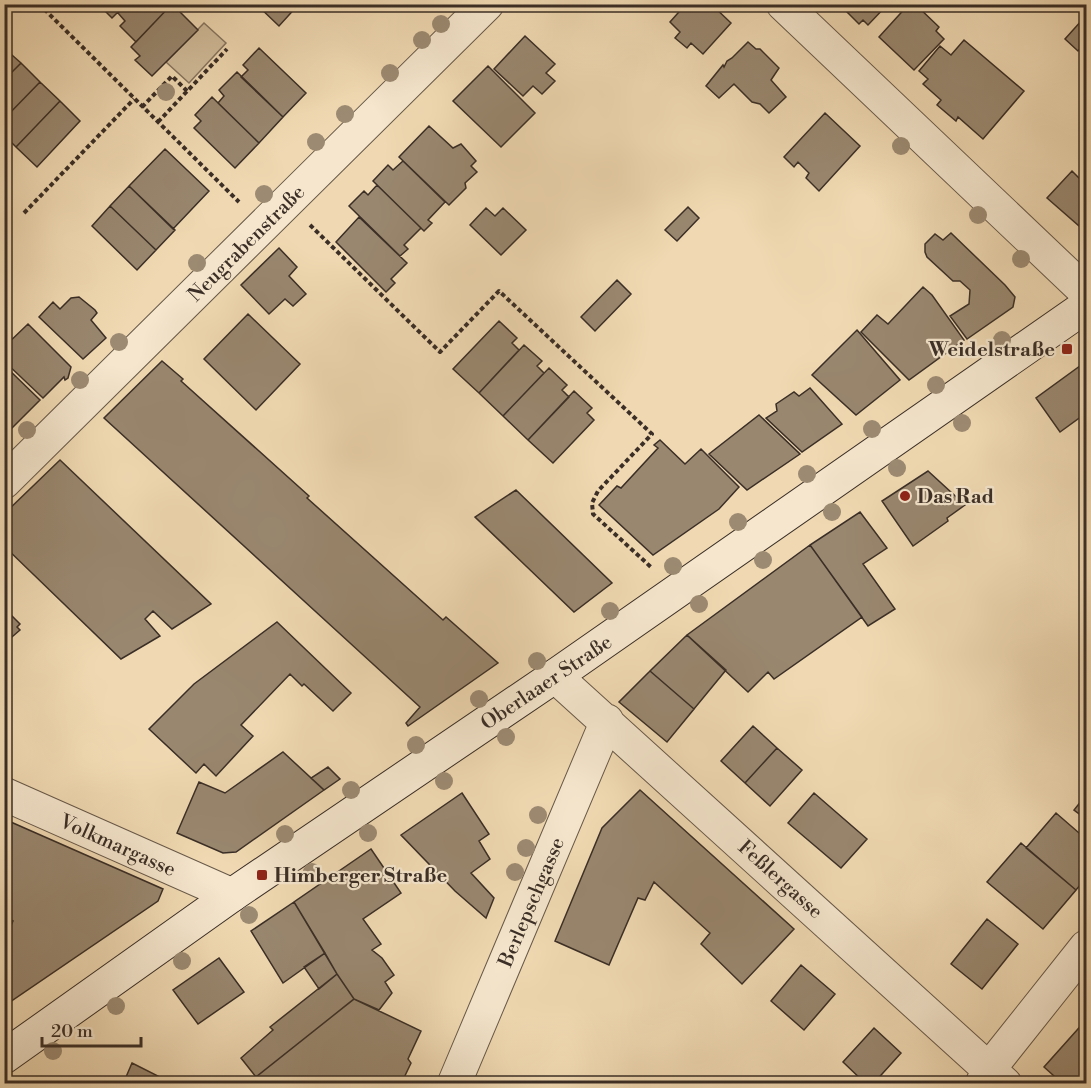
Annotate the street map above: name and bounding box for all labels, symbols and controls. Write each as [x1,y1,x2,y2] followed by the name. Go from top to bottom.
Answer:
[183,180,311,308] street label: Neugrabenstraße
[927,338,1055,363] place label: Weidelstraße
[1060,342,1074,356] marker: Weidelstraße
[917,485,995,510] place label: Das Rad
[898,489,912,503] marker: Das Rad
[476,630,617,736] street label: Oberlaaer Straße
[55,809,179,883] street label: Volkmargasse
[493,834,571,972] street label: Berlepschgasse
[732,835,828,925] street label: Feßlergasse
[274,864,448,889] place label: Himberger Straße
[255,868,269,882] marker: Himberger Straße
[42,1010,141,1048] scale bar
[51,1020,93,1043] text: 20 m

